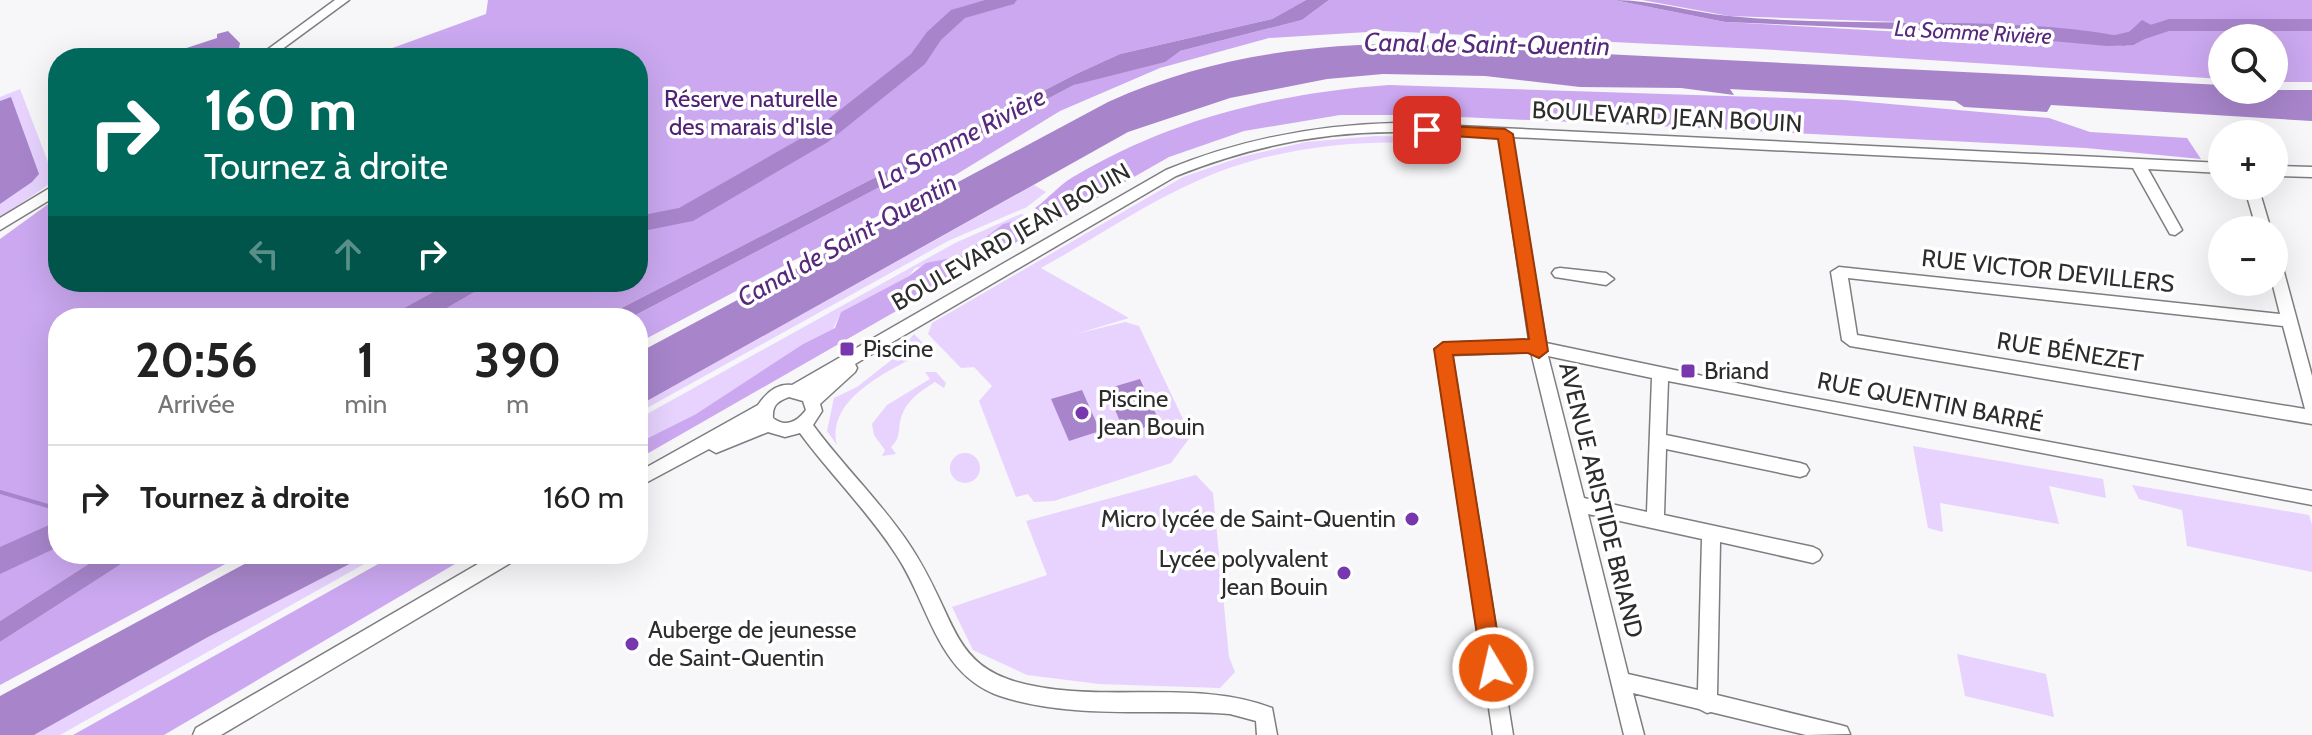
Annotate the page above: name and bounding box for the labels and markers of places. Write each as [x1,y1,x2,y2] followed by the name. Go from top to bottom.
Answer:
[1393,96,1461,164] pin
[863,334,933,363] place label: Piscine
[838,340,856,358] marker: Piscine
[1704,356,1769,385] place label: Briand
[1679,362,1697,380] marker: Briand
[1097,384,1205,441] place label: Piscine Jean Bouin
[1073,404,1091,422] marker: Piscine Jean Bouin
[1101,504,1396,533] place label: Micro lycée de Saint-Quentin
[1403,510,1421,528] marker: Micro lycée de Saint-Quentin
[1159,544,1328,601] place label: Lycée polyvalent Jean Bouin
[1335,564,1353,582] marker: Lycée polyvalent Jean Bouin
[648,615,857,672] place label: Auberge de jeunesse de Saint-Quentin
[623,635,641,653] marker: Auberge de jeunesse de Saint-Quentin

